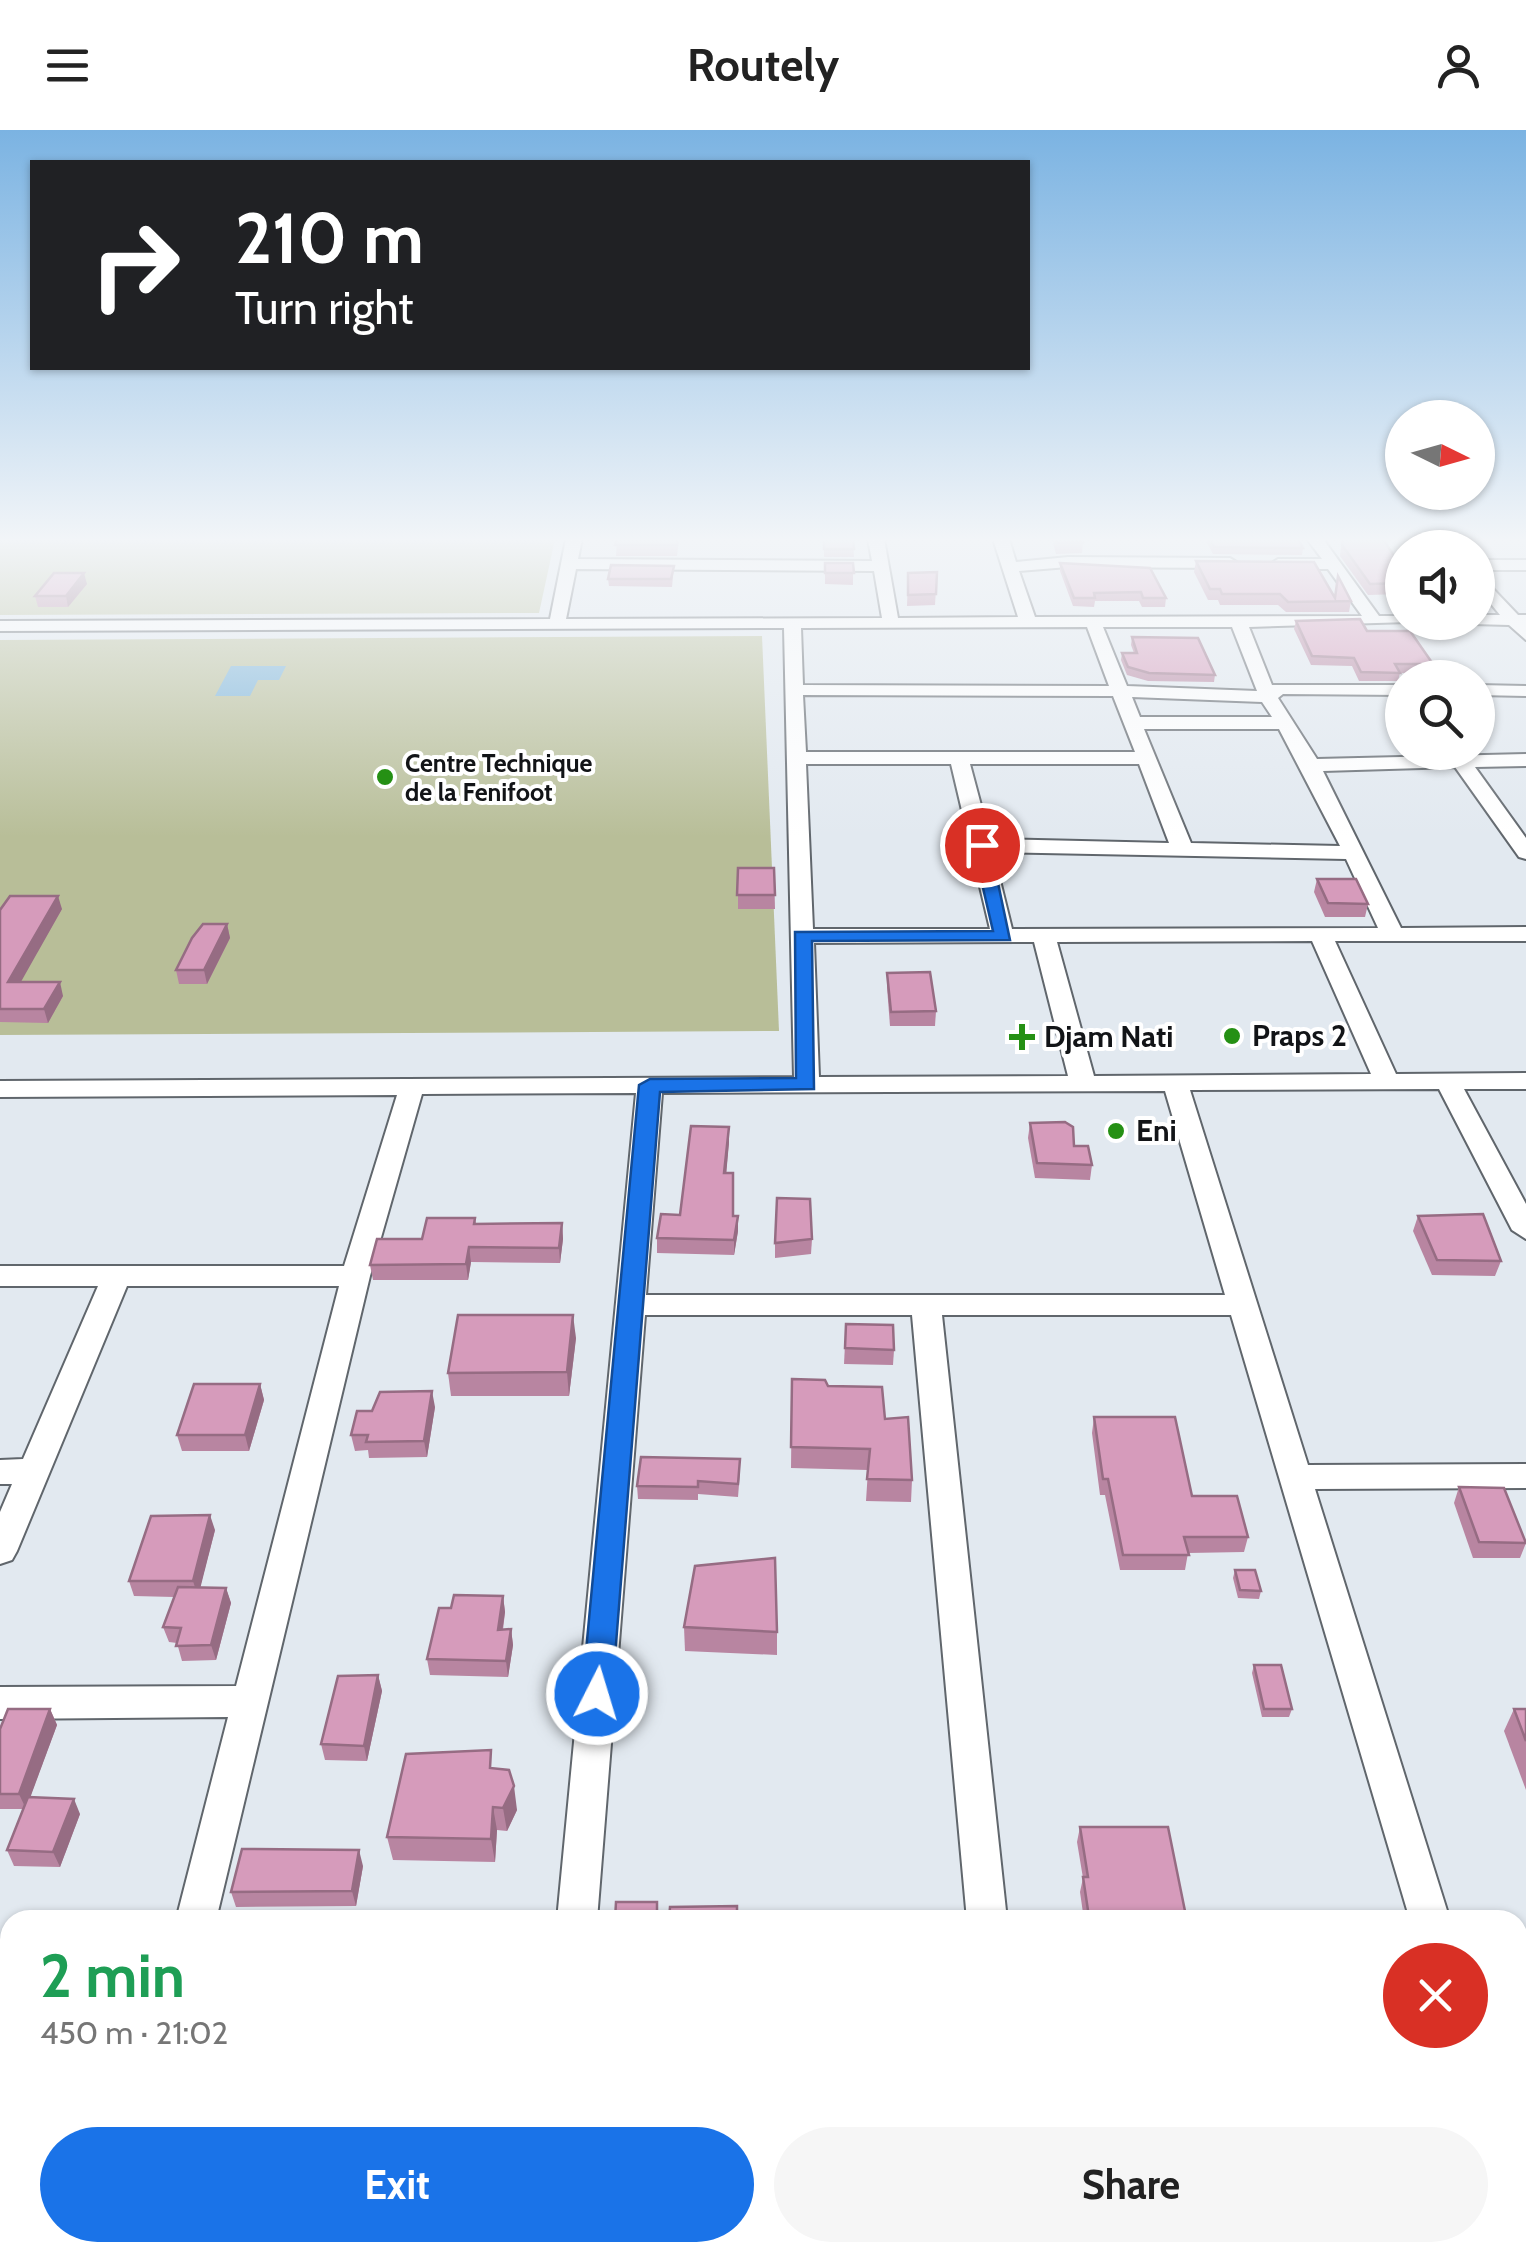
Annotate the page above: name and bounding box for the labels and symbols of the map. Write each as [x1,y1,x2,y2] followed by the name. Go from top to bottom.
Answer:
[1385,400,1495,510] north arrow
[405,748,593,807] place label: Centre Technique de la Fenifoot
[374,766,396,788] marker: Centre Technique de la Fenifoot
[940,803,1025,888] pin
[1252,1017,1347,1054] place label: Praps 2
[1044,1018,1173,1055] place label: Djam Nati
[1009,1024,1035,1050] marker: Djam Nati
[1221,1025,1243,1047] marker: Praps 2
[1136,1112,1177,1149] place label: Eni
[1105,1120,1127,1142] marker: Eni
[545,1642,649,1746] position arrow

